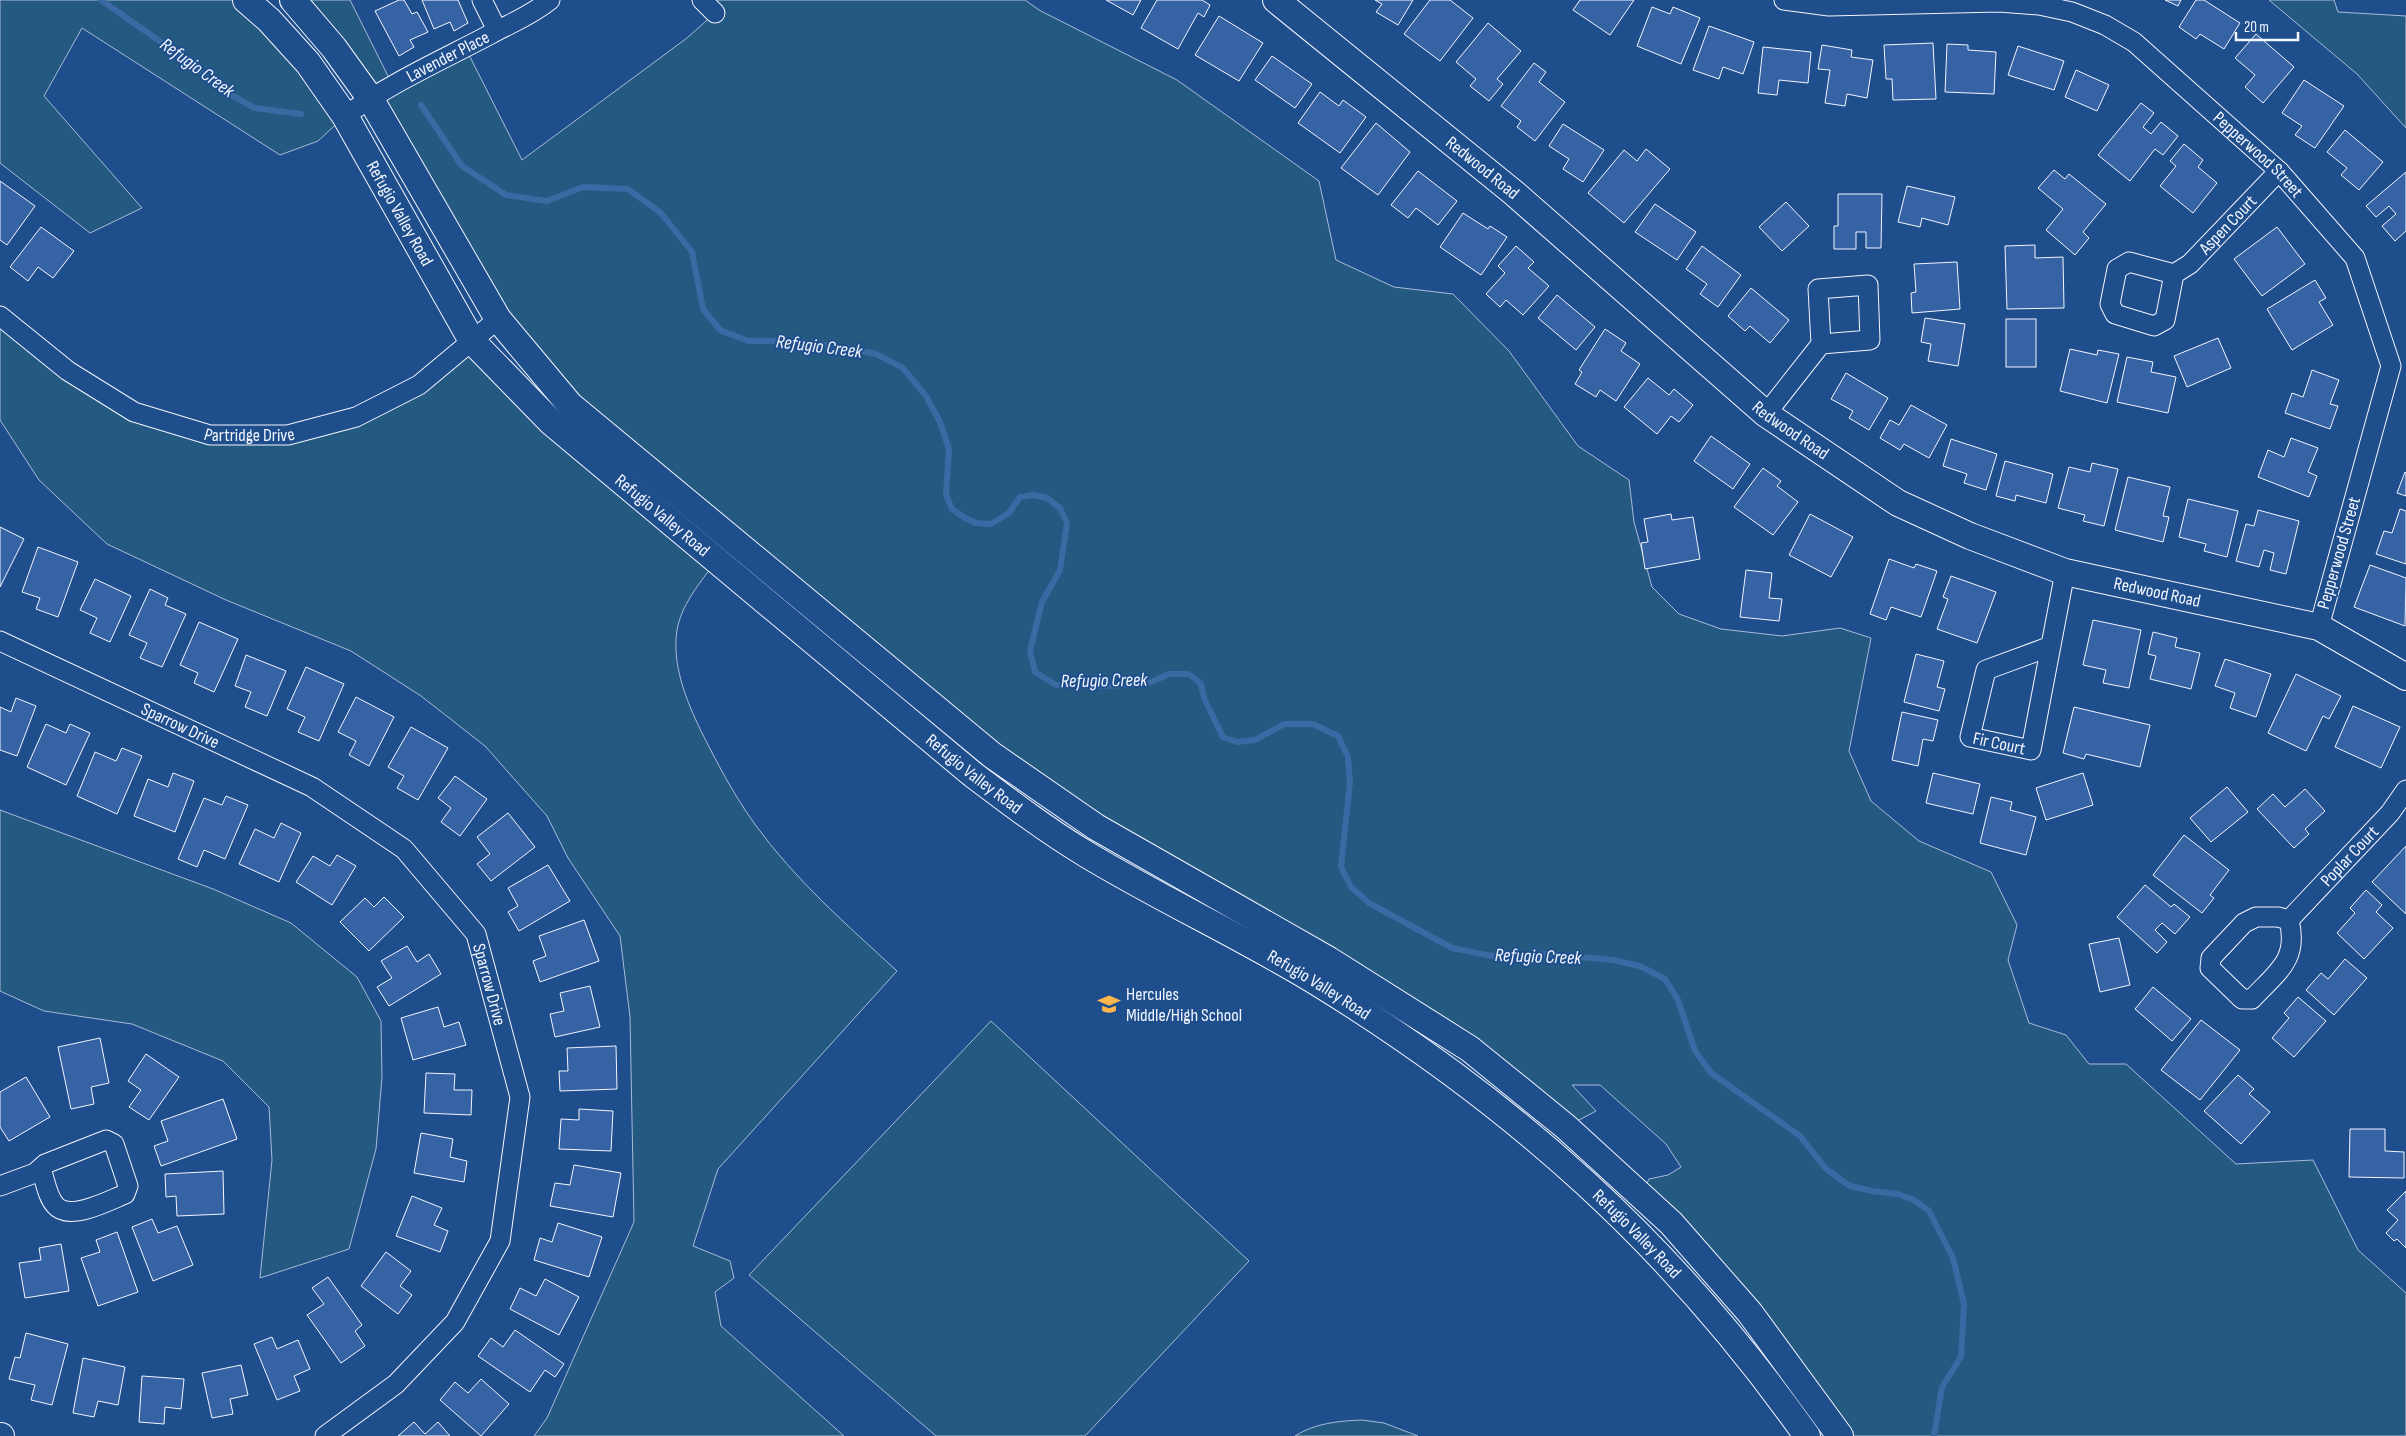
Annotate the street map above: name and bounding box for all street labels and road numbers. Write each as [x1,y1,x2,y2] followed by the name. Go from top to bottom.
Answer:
[403,26,493,86] street label: Lavender Place
[2209,107,2308,202] street label: Pepperwood Street
[1442,132,1524,203] street label: Redwood Road
[362,157,438,270] street label: Refugio Valley Road
[2194,190,2261,259] street label: Aspen Court
[1748,396,1833,464] street label: Redwood Road
[202,423,297,446] street label: Partridge Drive
[611,470,714,561] street label: Refugio Valley Road
[2313,494,2365,612] street label: Pepperwood Street
[2112,572,2203,612] street label: Redwood Road
[138,698,223,753] street label: Sparrow Drive
[1971,727,2028,759] street label: Fir Court
[922,729,1026,818] street label: Refugio Valley Road
[2316,821,2383,891] street label: Poplar Court
[469,941,511,1028] street label: Sparrow Drive
[1264,945,1375,1024] street label: Refugio Valley Road
[1588,1185,1686,1283] street label: Refugio Valley Road

